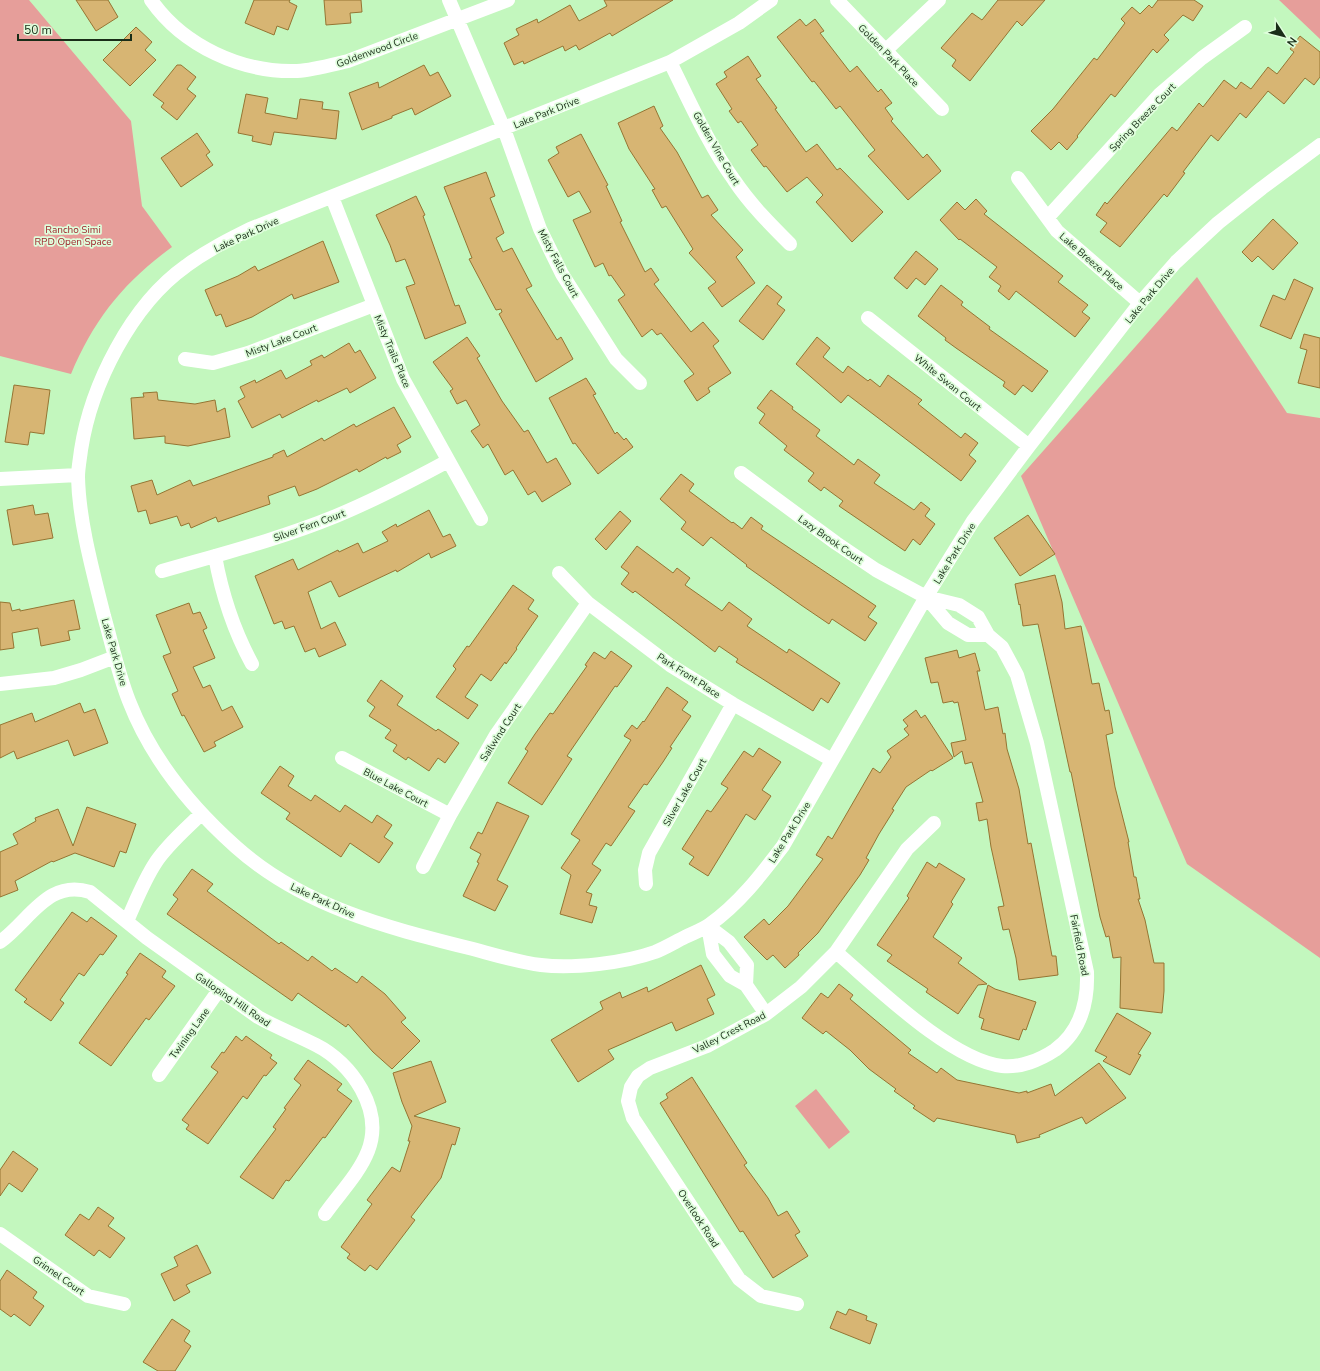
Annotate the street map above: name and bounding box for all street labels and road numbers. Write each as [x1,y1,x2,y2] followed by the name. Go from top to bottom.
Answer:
[855,21,922,90] street label: Golden Park Place
[335,29,420,71] street label: Goldenwood Circle
[1106,80,1179,155] street label: Spring Breeze Court
[511,93,581,132] street label: Lake Park Drive
[689,109,743,188] street label: Golden Vine Court
[212,214,281,256] street label: Lake Park Drive
[534,227,582,301] street label: Misty Falls Court
[1056,230,1127,294] street label: Lake Breeze Place
[1122,264,1178,327] street label: Lake Park Drive
[370,313,414,390] street label: Misty Trails Place
[244,321,319,361] street label: Misty Lake Court
[911,351,984,415] street label: White Swan Court
[272,506,348,545] street label: Silver Fern Court
[795,512,866,568] street label: Lazy Brook Court
[930,520,979,587] street label: Lake Park Drive
[98,617,130,688] street label: Lake Park Drive
[654,650,723,702] street label: Park Front Place
[477,701,525,764] street label: Sailwind Court
[660,756,710,829] street label: Silver Lake Court
[361,765,431,811] street label: Blue Lake Court
[765,799,814,866] street label: Lake Park Drive
[288,880,357,922] street label: Lake Park Drive
[1066,913,1092,977] street label: Fairfield Road
[192,969,273,1030] street label: Galloping Hill Road
[167,1005,213,1062] street label: Twining Lane
[690,1008,768,1058] street label: Valley Crest Road
[674,1187,722,1250] street label: Overlook Road
[30,1253,88,1299] street label: Grinnel Court

